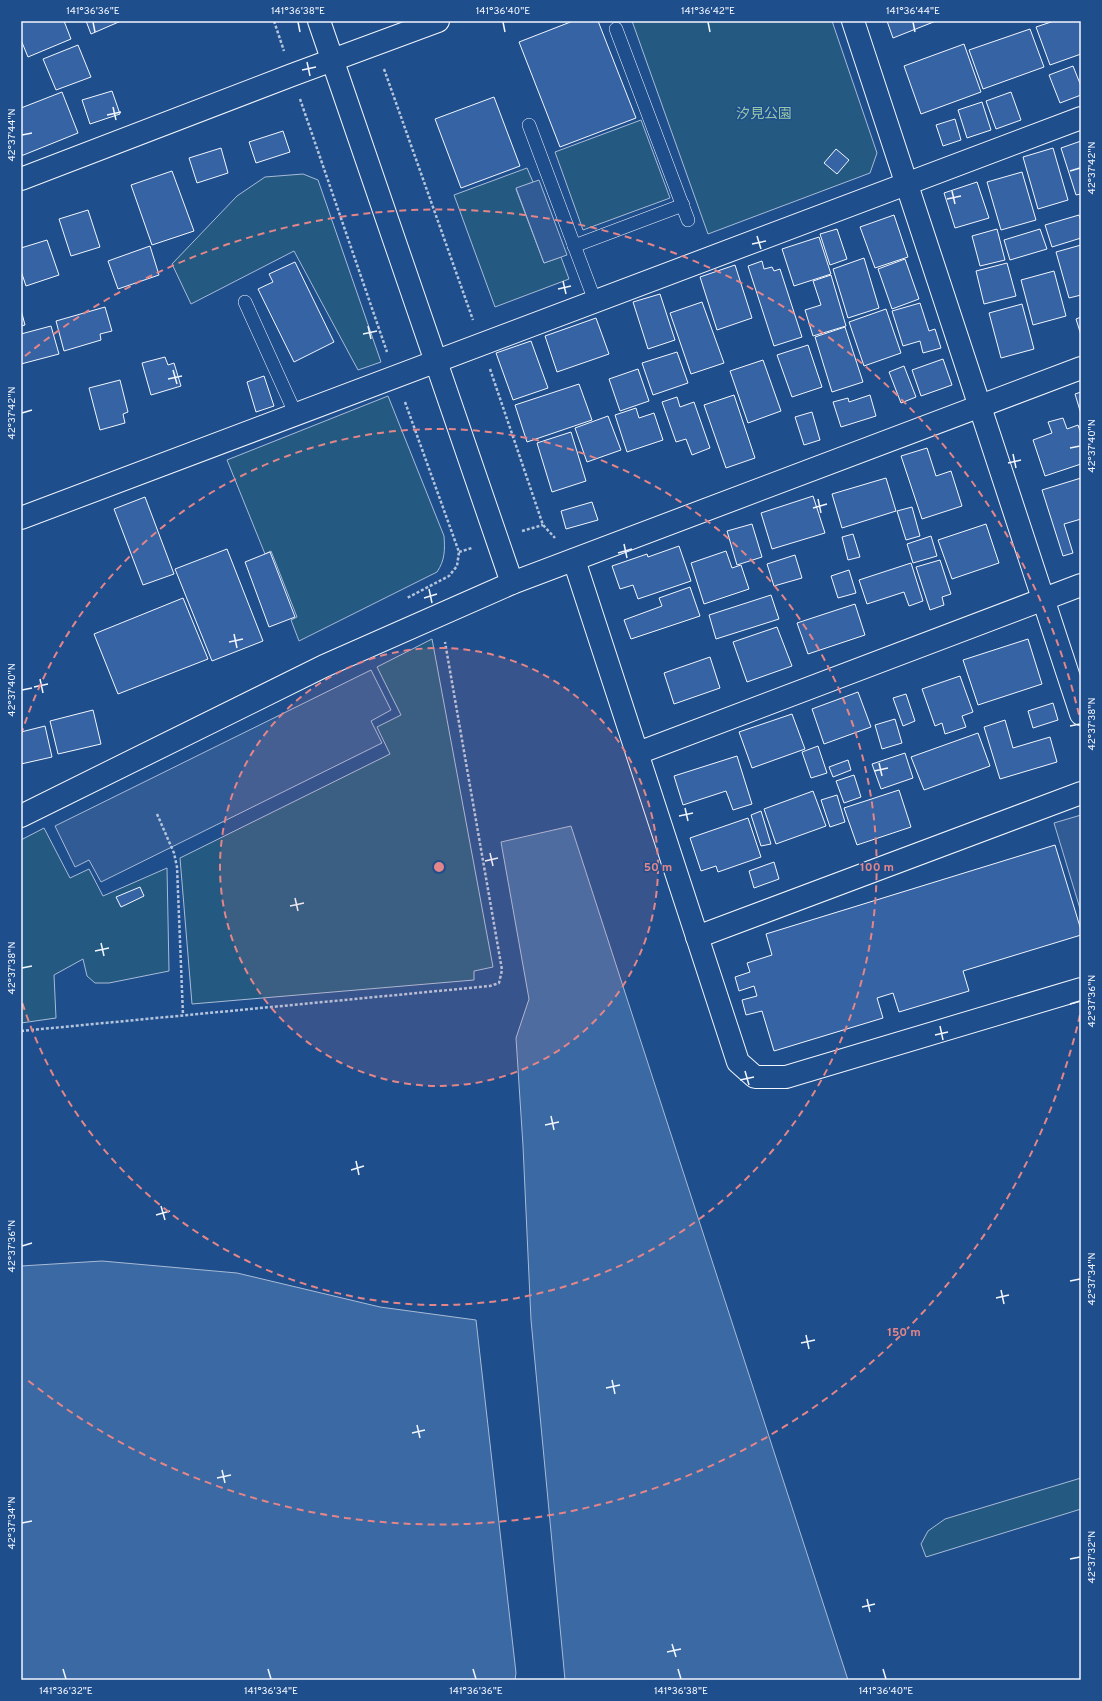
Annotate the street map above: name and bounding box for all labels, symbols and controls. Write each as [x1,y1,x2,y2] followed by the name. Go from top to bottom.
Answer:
[66,5,120,18] text: 141°36'36"E
[271,5,325,18] text: 141°36'38"E
[476,5,530,18] text: 141°36'40"E
[681,5,735,18] text: 141°36'42"E
[886,5,940,18] text: 141°36'44"E
[736,106,792,123] park label: 汐見公園
[6,108,19,162] text: 42°37'44"N
[1086,141,1099,195] text: 42°37'42"N
[6,386,19,440] text: 42°37'42"N
[1086,419,1099,473] text: 42°37'40"N
[6,663,19,717] text: 42°37'40"N
[1086,698,1099,750] text: 42°37'38"N
[432,860,446,874] centre of rings
[644,860,672,876] text: 50 m
[860,860,894,876] text: 100 m
[6,942,19,994] text: 42°37'38"N
[1086,975,1099,1027] text: 42°37'36"N
[6,1220,19,1272] text: 42°37'36"N
[1086,1252,1099,1306] text: 42°37'34"N
[887,1325,921,1341] text: 150 m
[6,1496,19,1550] text: 42°37'34"N
[1086,1531,1099,1583] text: 42°37'32"N
[39,1685,93,1698] text: 141°36'32"E
[244,1685,298,1698] text: 141°36'34"E
[449,1685,503,1698] text: 141°36'36"E
[654,1685,708,1698] text: 141°36'38"E
[859,1685,913,1698] text: 141°36'40"E

